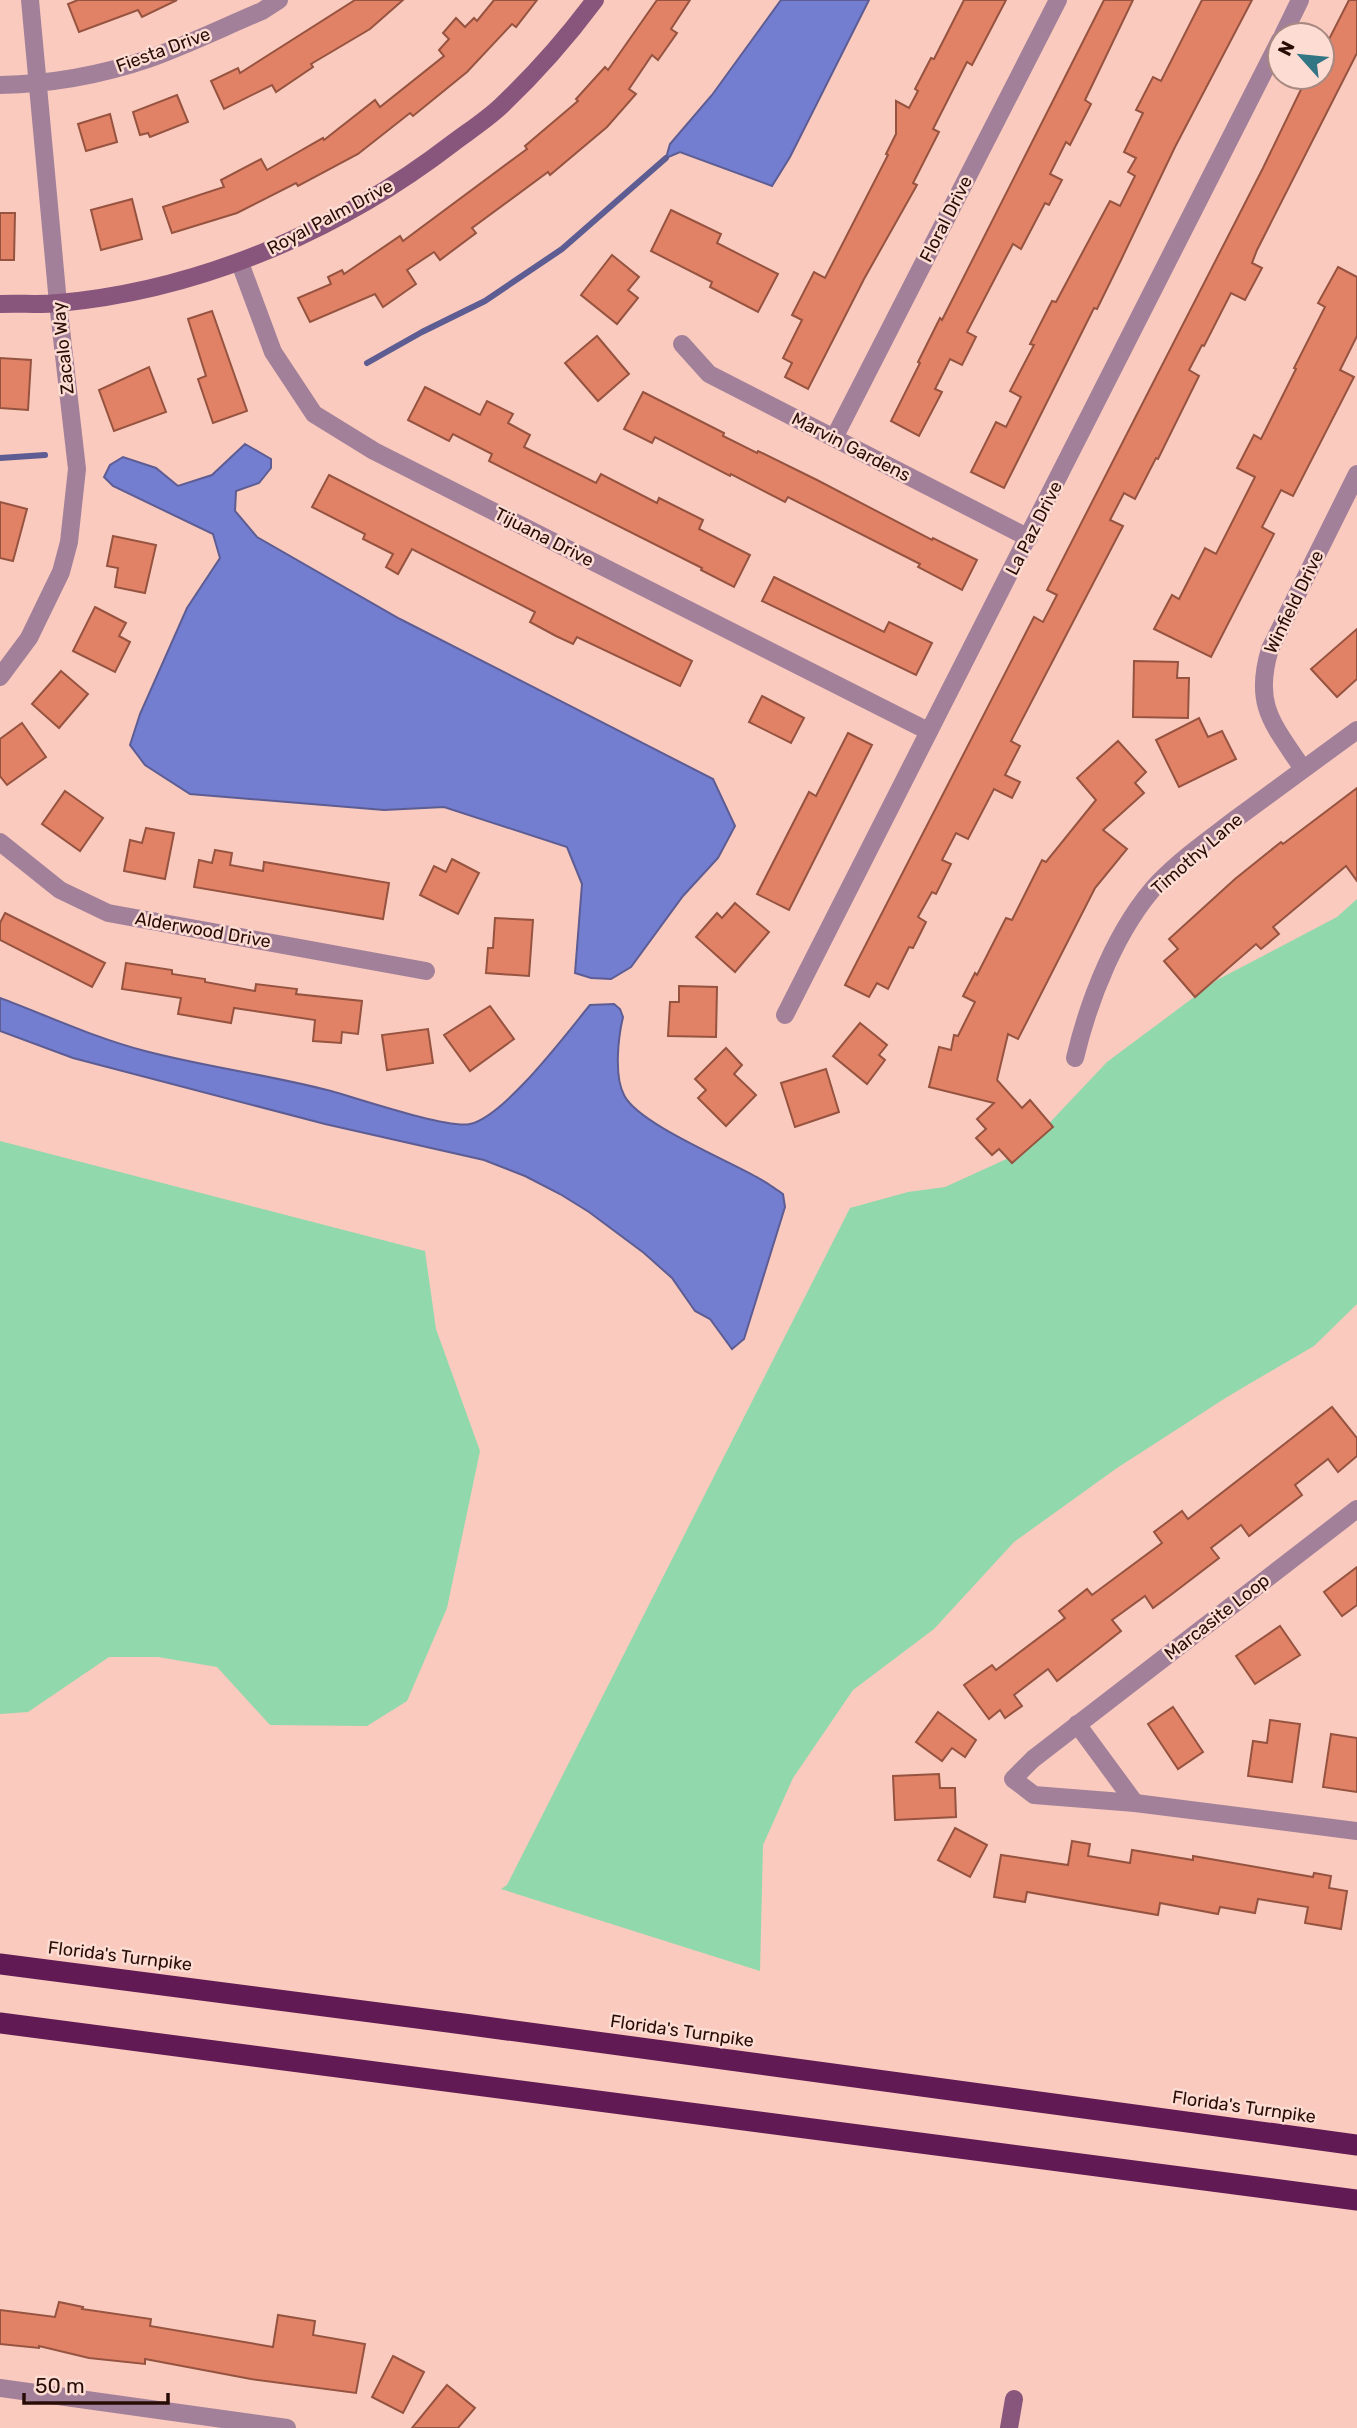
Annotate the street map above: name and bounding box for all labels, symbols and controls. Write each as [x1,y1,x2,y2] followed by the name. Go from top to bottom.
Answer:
[1266,21,1336,91] north arrow
[113,23,213,77] street label: Fiesta Drive
[1273,37,1300,60] text: N
[915,172,977,266] street label: Floral Drive
[263,175,397,259] street label: Royal Palm Drive
[47,300,79,395] street label: Zacalo Way
[788,408,914,486] street label: Marvin Gardens
[1001,477,1067,579] street label: La Paz Drive
[491,503,597,571] street label: Tijuana Drive
[1259,547,1329,657] street label: Winfield Drive
[1147,808,1247,900] street label: Timothy Lane
[133,907,273,953] street label: Alderwood Drive
[1160,1569,1274,1665] street label: Marcasite Loop
[47,1936,193,1976] street label: Florida's Turnpike
[609,2010,755,2052] street label: Florida's Turnpike
[1171,2086,1317,2128] street label: Florida's Turnpike
[24,2362,168,2406] scale bar
[35,2373,85,2398] text: 50 m

